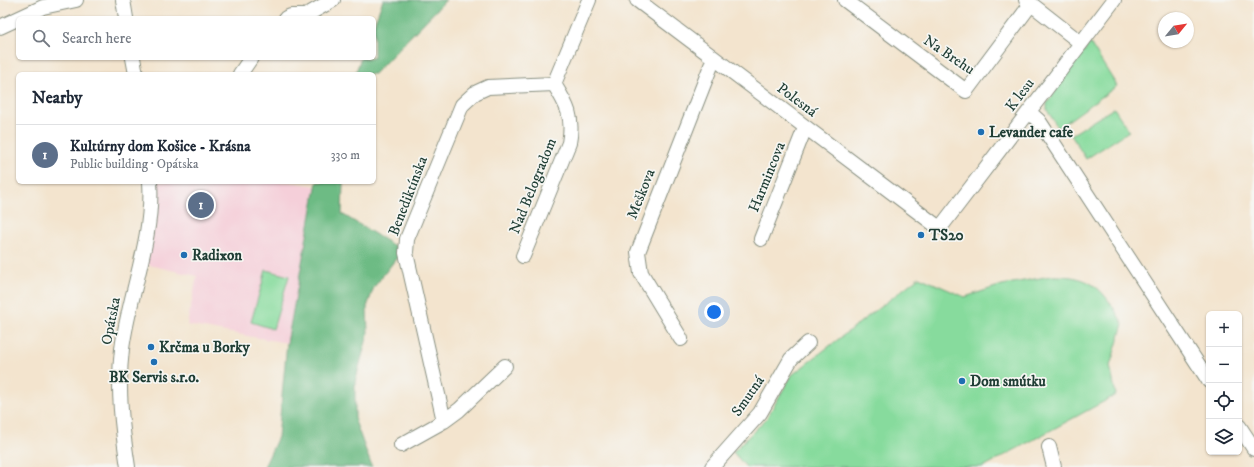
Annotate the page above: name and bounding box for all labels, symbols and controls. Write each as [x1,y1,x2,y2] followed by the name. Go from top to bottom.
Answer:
[1158,12,1194,48] north arrow
[16,16,376,60] search box
[30,27,52,49] icon: search
[62,29,131,48] text: Search here
[920,31,978,79] street label: Na Brehu
[1001,75,1039,115] street label: K lesu
[773,79,821,122] street label: Polesná
[32,87,82,109] text: Nearby
[989,123,1074,142] place label: Levander cafe
[976,127,986,137] marker: Levander cafe
[505,135,561,237] street label: Nad Belogradom
[70,137,251,156] text: Kultúrny dom Košice - Krásna
[744,138,790,215] street label: Harmincova
[43,147,47,163] text: 1
[331,147,360,163] text: 330 m
[384,153,432,238] street label: Benediktínska
[70,156,199,172] text: Public building · Opátska
[622,166,660,222] street label: Meškova
[188,190,214,220] pin: 1
[928,226,964,245] place label: TS20
[916,230,926,240] marker: TS20
[192,246,242,265] place label: Radixon
[179,250,189,260] marker: Radixon
[97,295,125,346] street label: Opátska
[704,302,724,322] your location
[1206,311,1242,455] map controls
[1206,311,1242,347] button: +
[159,338,251,357] place label: Krčma u Borky
[146,342,156,352] marker: Krčma u Borky
[1206,347,1242,383] button: −
[149,357,159,367] marker: BK Servis s.r.o.
[109,368,199,387] place label: BK Servis s.r.o.
[727,371,769,420] street label: Smutná
[970,372,1047,391] place label: Dom smútku
[957,376,967,386] marker: Dom smútku
[1206,383,1242,419] button: locate
[1206,419,1242,455] button: layers

